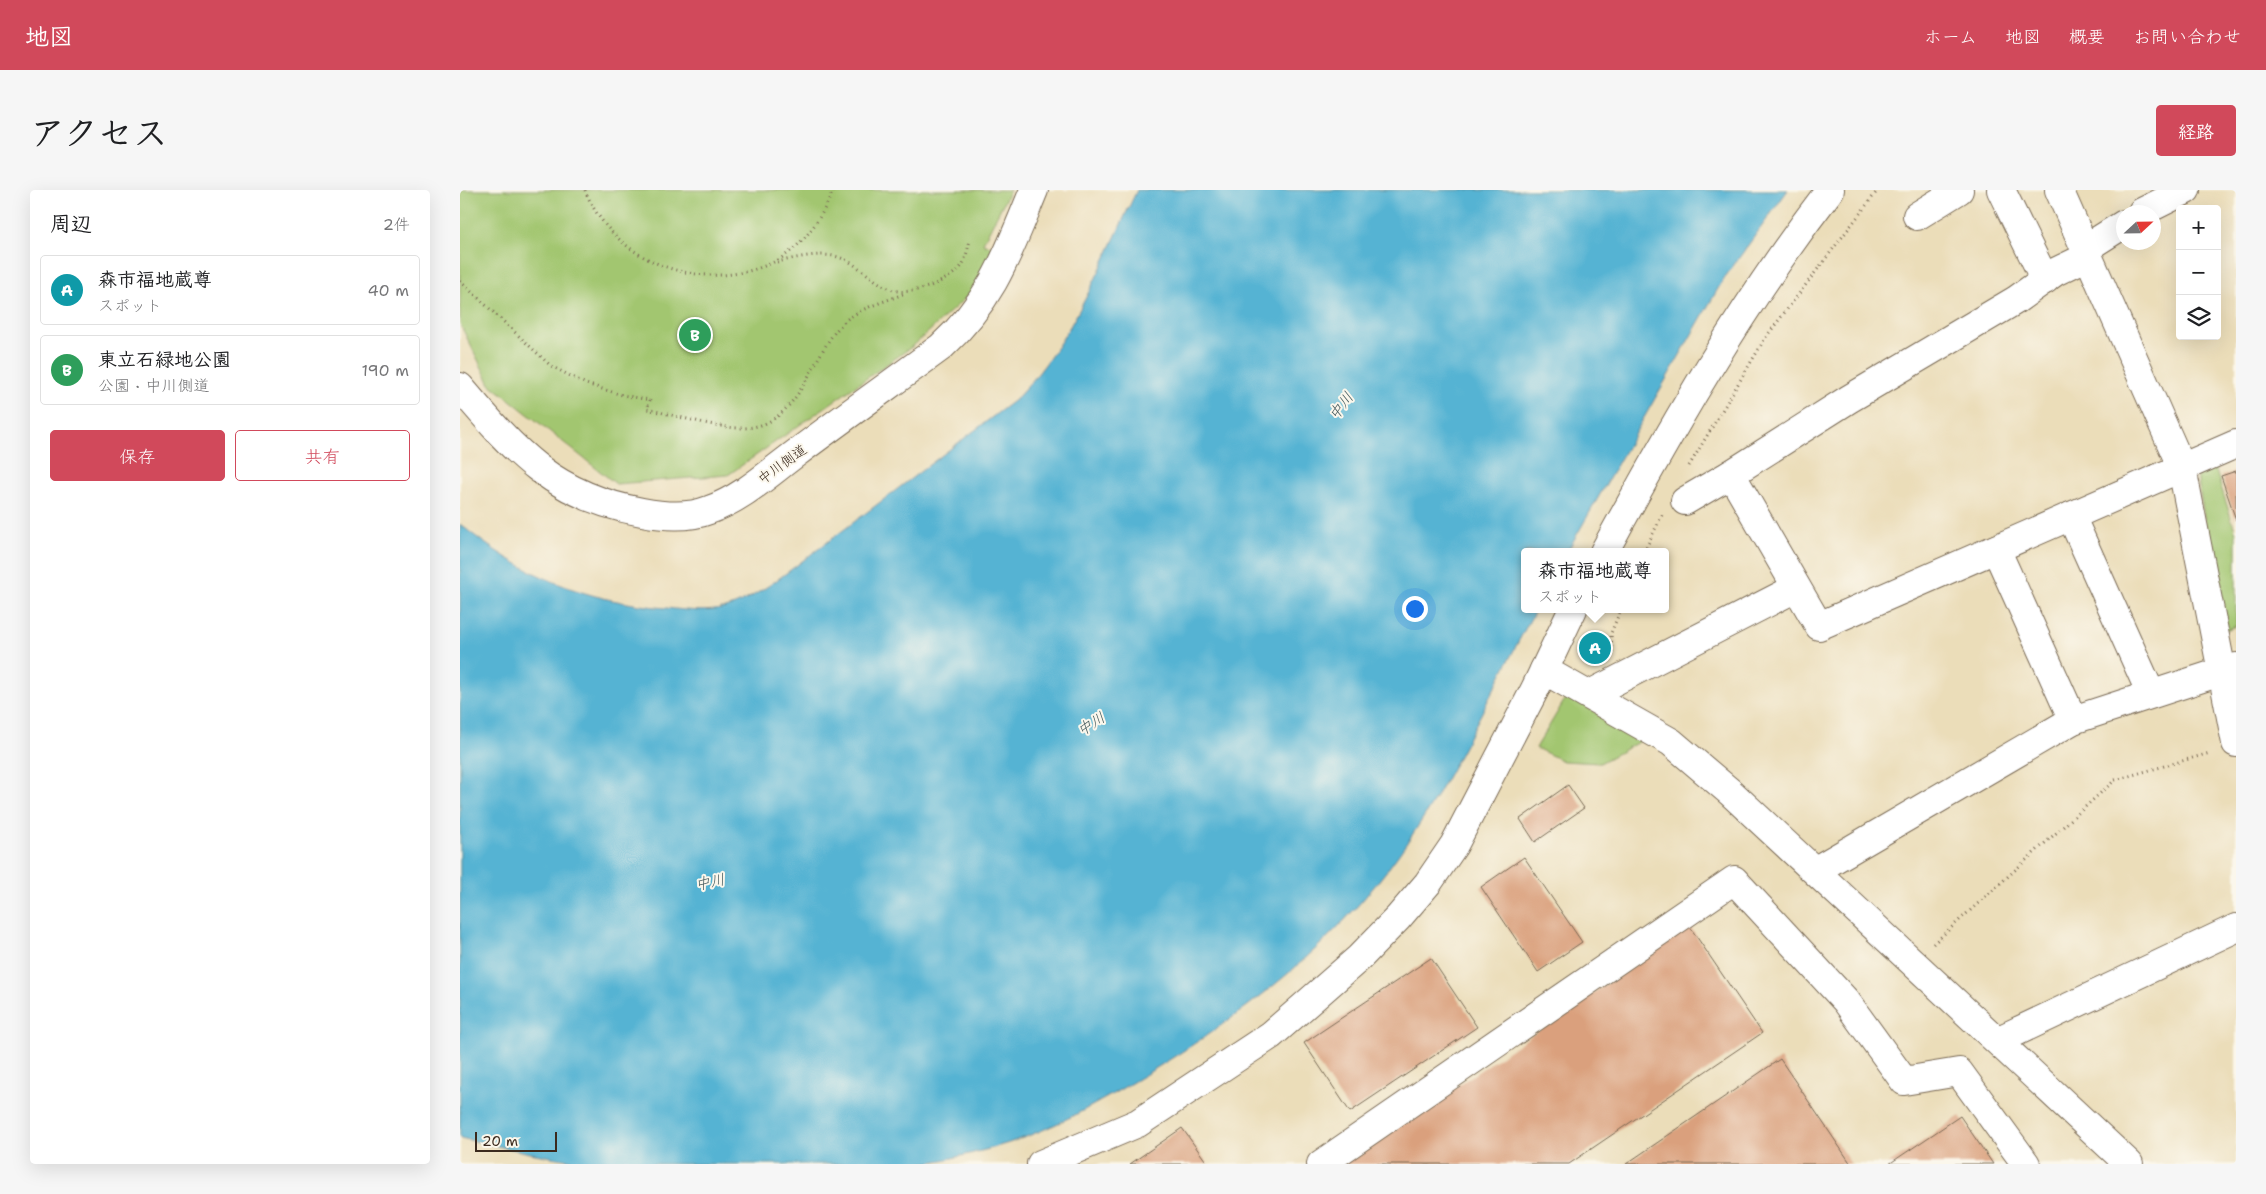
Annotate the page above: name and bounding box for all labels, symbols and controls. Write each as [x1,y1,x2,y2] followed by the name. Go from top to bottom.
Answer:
[25,21,73,53] text: 地図
[1924,25,1977,49] text: ホーム
[2005,25,2041,49] text: 地図
[2069,25,2105,49] text: 概要
[2133,25,2241,49] text: お問い合わせ
[2156,105,2236,156] button: 経路
[30,109,168,156] text: アクセス
[2116,205,2161,250] north arrow
[2176,205,2221,340] map controls
[2176,205,2221,250] button: +
[50,210,92,238] text: 周辺
[383,214,410,235] text: 2件
[2176,250,2221,295] button: −
[98,267,212,292] text: 森市福地蔵尊
[61,280,73,301] text: A
[367,280,409,301] text: 40 m
[98,295,162,316] text: スポット
[2176,295,2221,340] button: layers
[679,316,711,354] pin: B
[98,347,231,372] text: 東立石緑地公園
[62,360,72,381] text: B
[362,360,409,381] text: 190 m
[98,375,209,396] text: 公園 · 中川側道
[1324,388,1358,424] water label: 中川
[50,430,225,481] button: 保存
[235,430,410,481] button: 共有
[754,440,810,488] street label: 中川側道
[1521,548,1669,613] popup
[1538,558,1652,583] text: 森市福地蔵尊
[1538,586,1602,607] text: スポット
[1402,596,1428,622] your location
[1579,629,1611,667] pin: A
[1073,707,1109,741] water label: 中川
[693,869,727,895] water label: 中川
[475,1129,558,1152] scale bar
[482,1132,518,1150] text: 20 m

